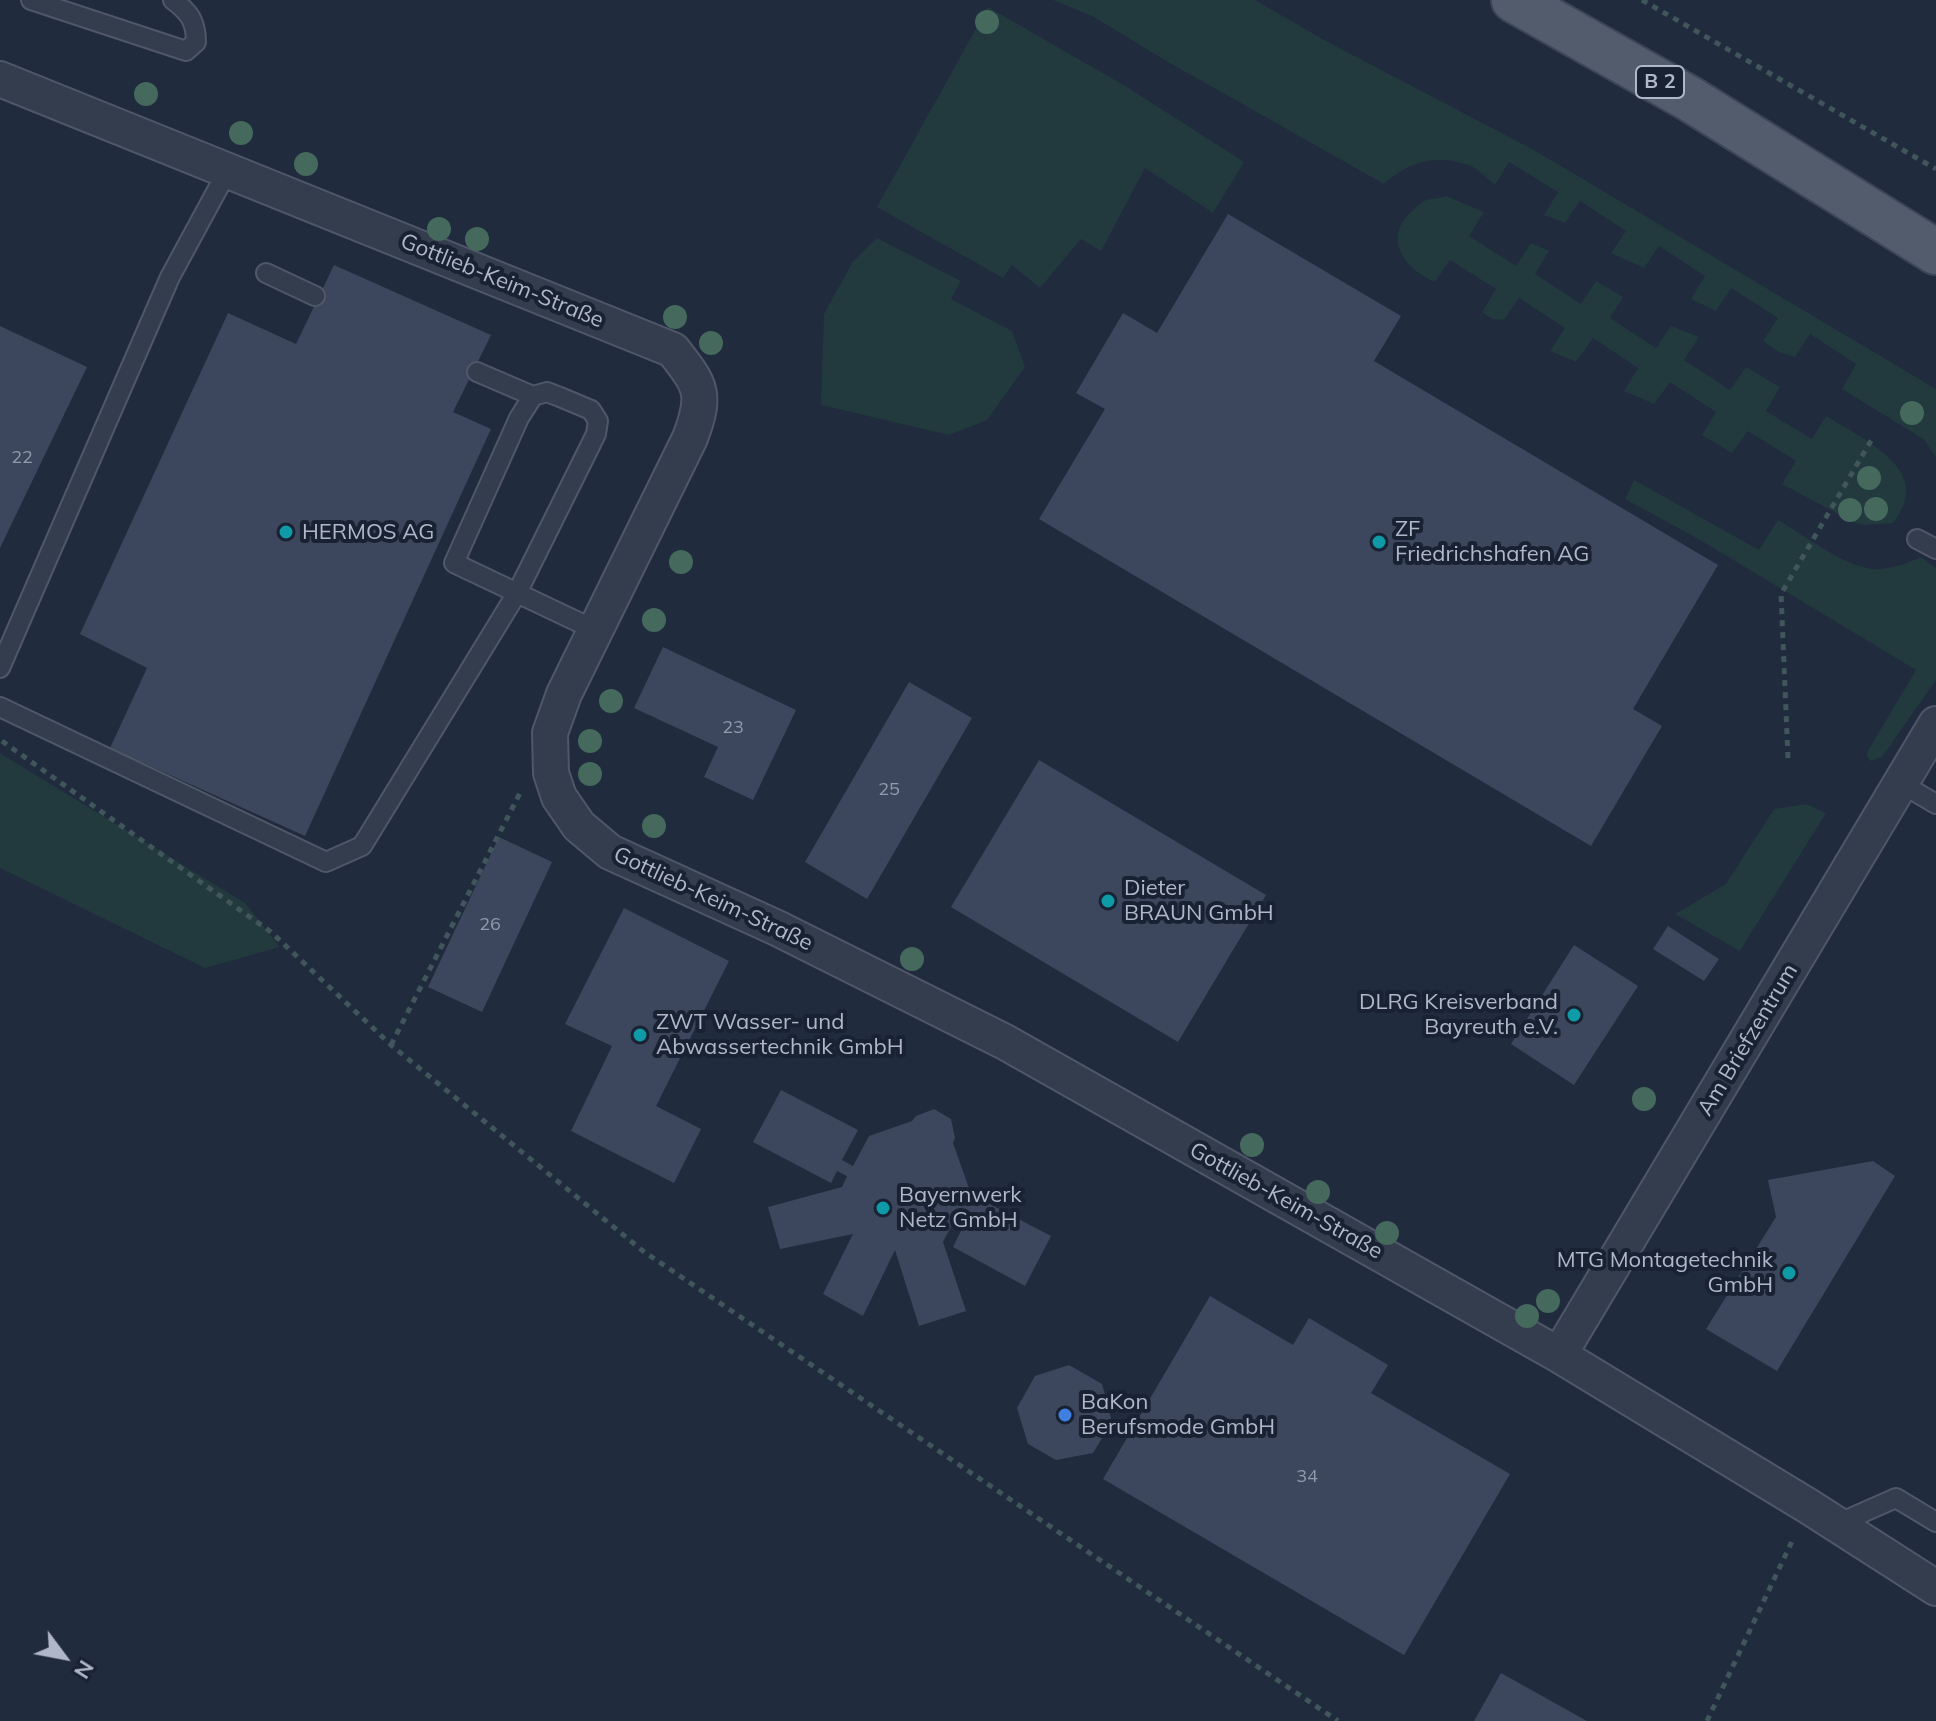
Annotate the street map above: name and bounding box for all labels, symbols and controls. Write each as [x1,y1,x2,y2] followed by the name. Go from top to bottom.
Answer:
[1636,66,1684,98] road number: B 2
[397,228,607,334] street label: Gottlieb-Keim-Straße
[11,447,33,469] house number: 22
[1395,516,1589,568] place label: ZF Friedrichshafen AG
[302,519,434,545] place label: HERMOS AG
[277,523,295,541] marker: HERMOS AG
[1370,533,1388,551] marker: ZF Friedrichshafen AG
[722,717,744,739] house number: 23
[878,779,900,801] house number: 25
[609,841,817,957] street label: Gottlieb-Keim-Straße
[1124,875,1274,926] place label: Dieter BRAUN GmbH
[1099,892,1117,910] marker: Dieter BRAUN GmbH
[479,914,501,936] house number: 26
[1692,959,1804,1121] street label: Am Briefzentrum
[1359,989,1558,1040] place label: DLRG Kreisverband Bayreuth e.V.
[1565,1006,1583,1024] marker: DLRG Kreisverband Bayreuth e.V.
[656,1009,904,1060] place label: ZWT Wasser- und Abwassertechnik GmbH
[631,1026,649,1044] marker: ZWT Wasser- und Abwassertechnik GmbH
[1185,1137,1387,1265] street label: Gottlieb-Keim-Straße
[899,1182,1022,1234] place label: Bayernwerk Netz GmbH
[874,1199,892,1217] marker: Bayernwerk Netz GmbH
[1557,1247,1773,1298] place label: MTG Montagetechnik GmbH
[1780,1264,1798,1282] marker: MTG Montagetechnik GmbH
[1081,1389,1275,1440] place label: BaKon Berufsmode GmbH
[1056,1406,1074,1424] marker: BaKon Berufsmode GmbH
[1296,1466,1318,1488] house number: 34
[24,1617,104,1697] north arrow
[68,1655,101,1684] text: N

